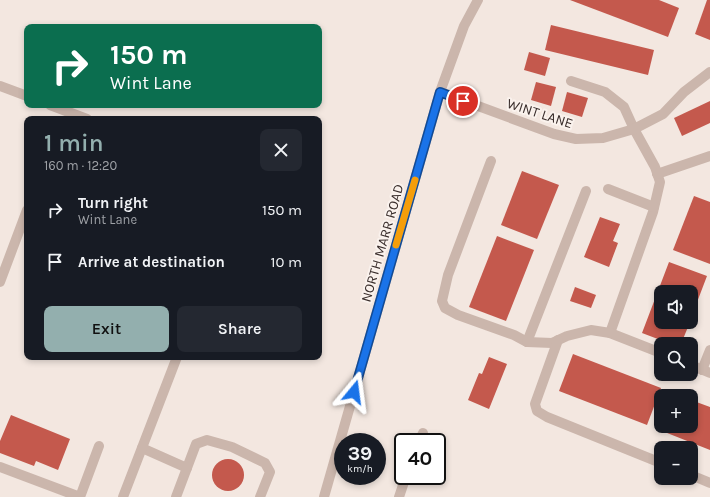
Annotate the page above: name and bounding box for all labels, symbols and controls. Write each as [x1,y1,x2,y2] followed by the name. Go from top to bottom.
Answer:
[110,38,188,71] text: 150 m
[44,40,96,92] icon: right
[110,72,192,94] text: Wint Lane
[446,84,480,118] pin
[452,90,474,112] icon: arrive
[505,95,575,132] street label: WINT LANE
[44,129,104,157] text: 1 min
[260,129,302,171] button: close
[44,158,117,173] text: 160 m · 12:20
[357,182,407,304] street label: NORTH MARR ROAD
[78,194,148,212] text: Turn right
[44,199,66,221] icon: right
[262,201,302,219] text: 150 m
[78,212,137,227] text: Wint Lane
[44,251,66,273] icon: arrive
[78,253,225,271] text: Arrive at destination
[271,253,302,271] text: 10 m
[654,285,698,485] map controls
[654,285,698,329] button: sound
[44,306,169,352] button: Exit
[177,306,302,352] button: Share
[654,337,698,381] button: search
[333,371,375,413] position arrow
[654,389,698,433] button: +
[394,433,446,485] speed limit sign: 40
[654,441,698,485] button: −
[348,442,372,465] text: 39
[347,463,373,475] text: km/h

